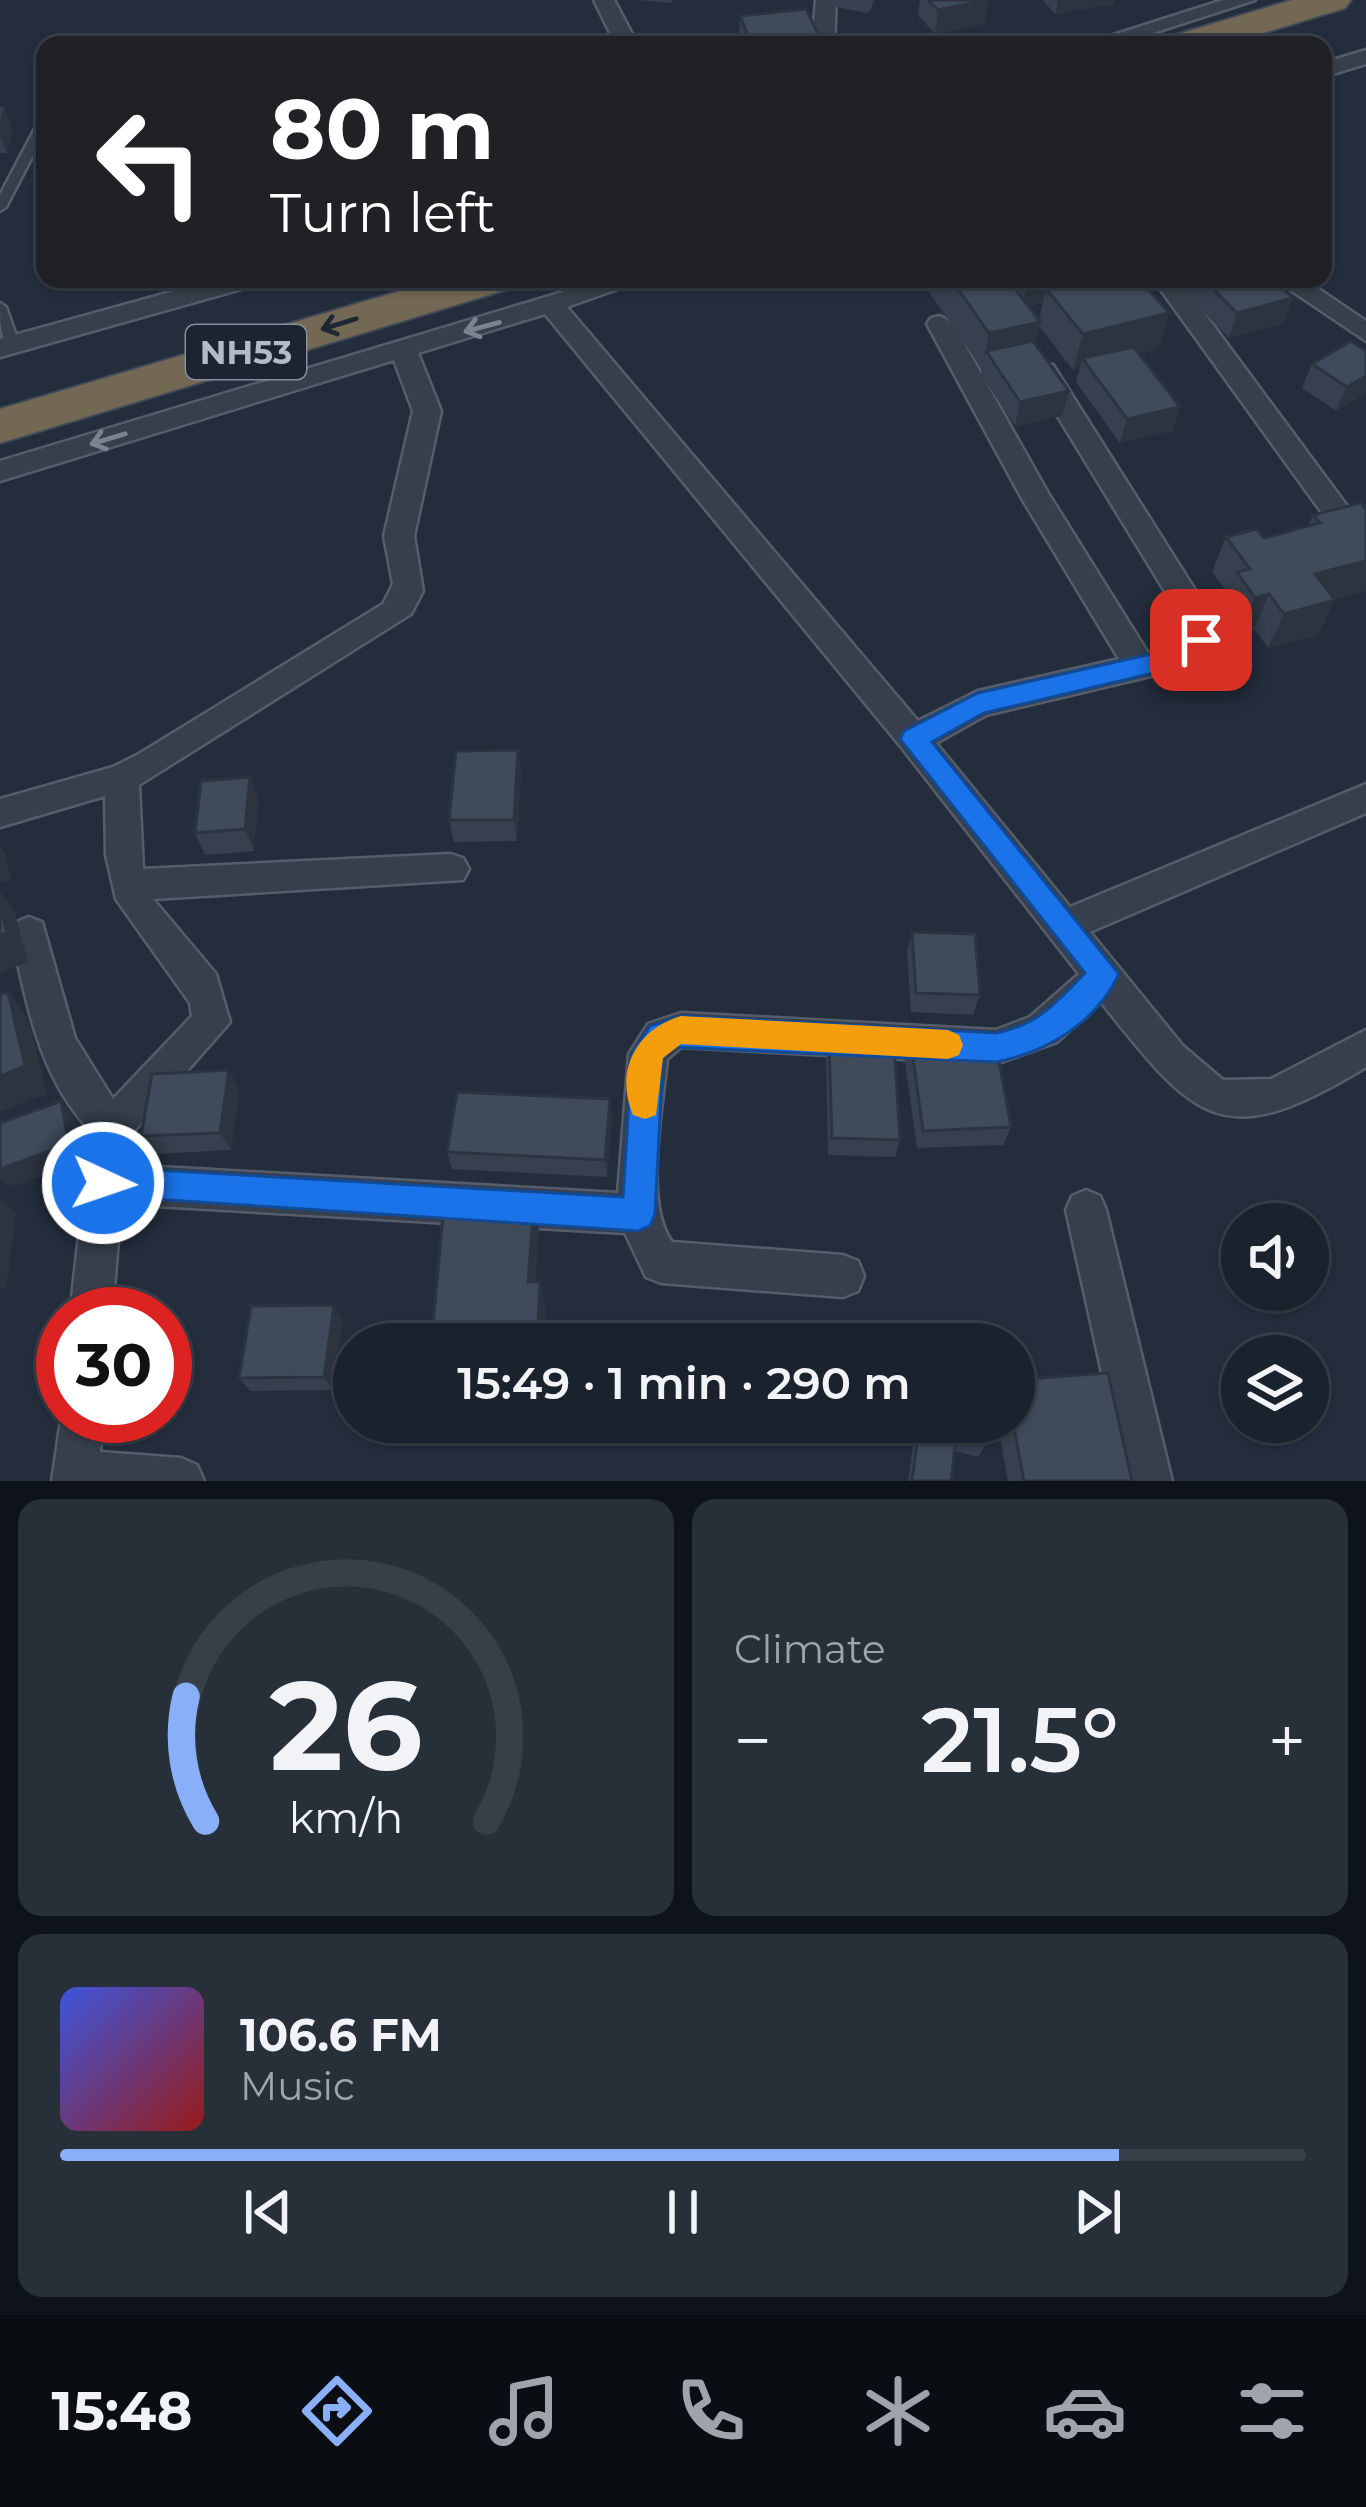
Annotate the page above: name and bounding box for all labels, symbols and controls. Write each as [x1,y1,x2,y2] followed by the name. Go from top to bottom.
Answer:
[270,78,494,180] text: 80 m
[72,84,228,240] icon: left
[270,180,496,246] text: Turn left
[321,314,359,336] one-way arrow
[463,317,501,339] one-way arrow
[186,325,306,379] road number: NH53
[90,429,128,451] one-way arrow
[1150,589,1252,691] pin
[1168,607,1234,673] icon: arrive
[40,1120,166,1246] position arrow
[1221,1203,1329,1443] map controls
[1221,1203,1329,1311] button: sound
[36,1287,192,1443] speed limit sign: 30
[1221,1335,1329,1443] button: layers
[457,1355,911,1410] text: 15:49 · 1 min · 290 m
[734,1625,886,1673] text: Climate
[269,1649,423,1801] text: 26
[921,1685,1119,1795] text: 21.5°
[734,1700,772,1781] text: −
[1268,1700,1306,1781] text: +
[289,1790,403,1843] text: km/h
[240,2007,442,2062] text: 106.6 FM
[240,2062,355,2110] text: Music
[235,2179,301,2245] icon: previous
[650,2179,716,2245] icon: pause
[1065,2179,1131,2245] icon: next
[295,2369,379,2453] icon: directions
[482,2369,566,2453] icon: music
[669,2369,753,2453] icon: phone
[856,2369,940,2453] icon: climate
[1043,2369,1127,2453] icon: car
[1230,2369,1314,2453] icon: filters
[52,2378,192,2444] text: 15:48

